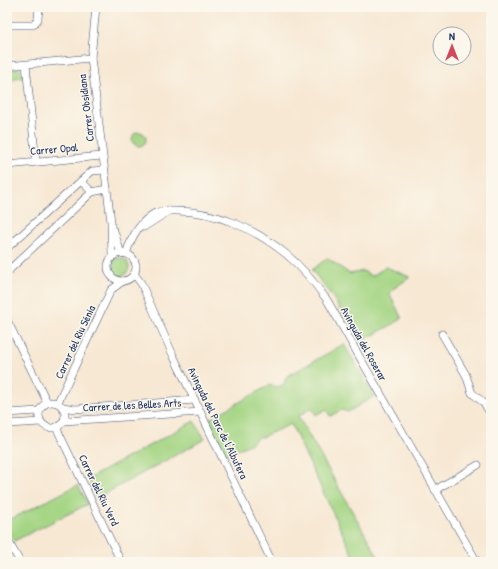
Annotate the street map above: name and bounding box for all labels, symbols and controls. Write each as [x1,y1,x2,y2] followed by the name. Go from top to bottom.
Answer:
[432,26,472,66] north arrow
[449,29,455,43] text: N
[75,73,97,142] street label: Carrer Obsidiana
[29,140,79,158] street label: Carrer Opal
[52,302,98,381] street label: Carrer del Riu Sénia
[338,304,391,384] street label: Avinguda del Roserar
[185,365,251,482] street label: Avinguda del Parc de l'Albufera
[82,395,182,415] street label: Carrer de les Belles Arts
[76,452,123,529] street label: Carrer del Riu Verd

